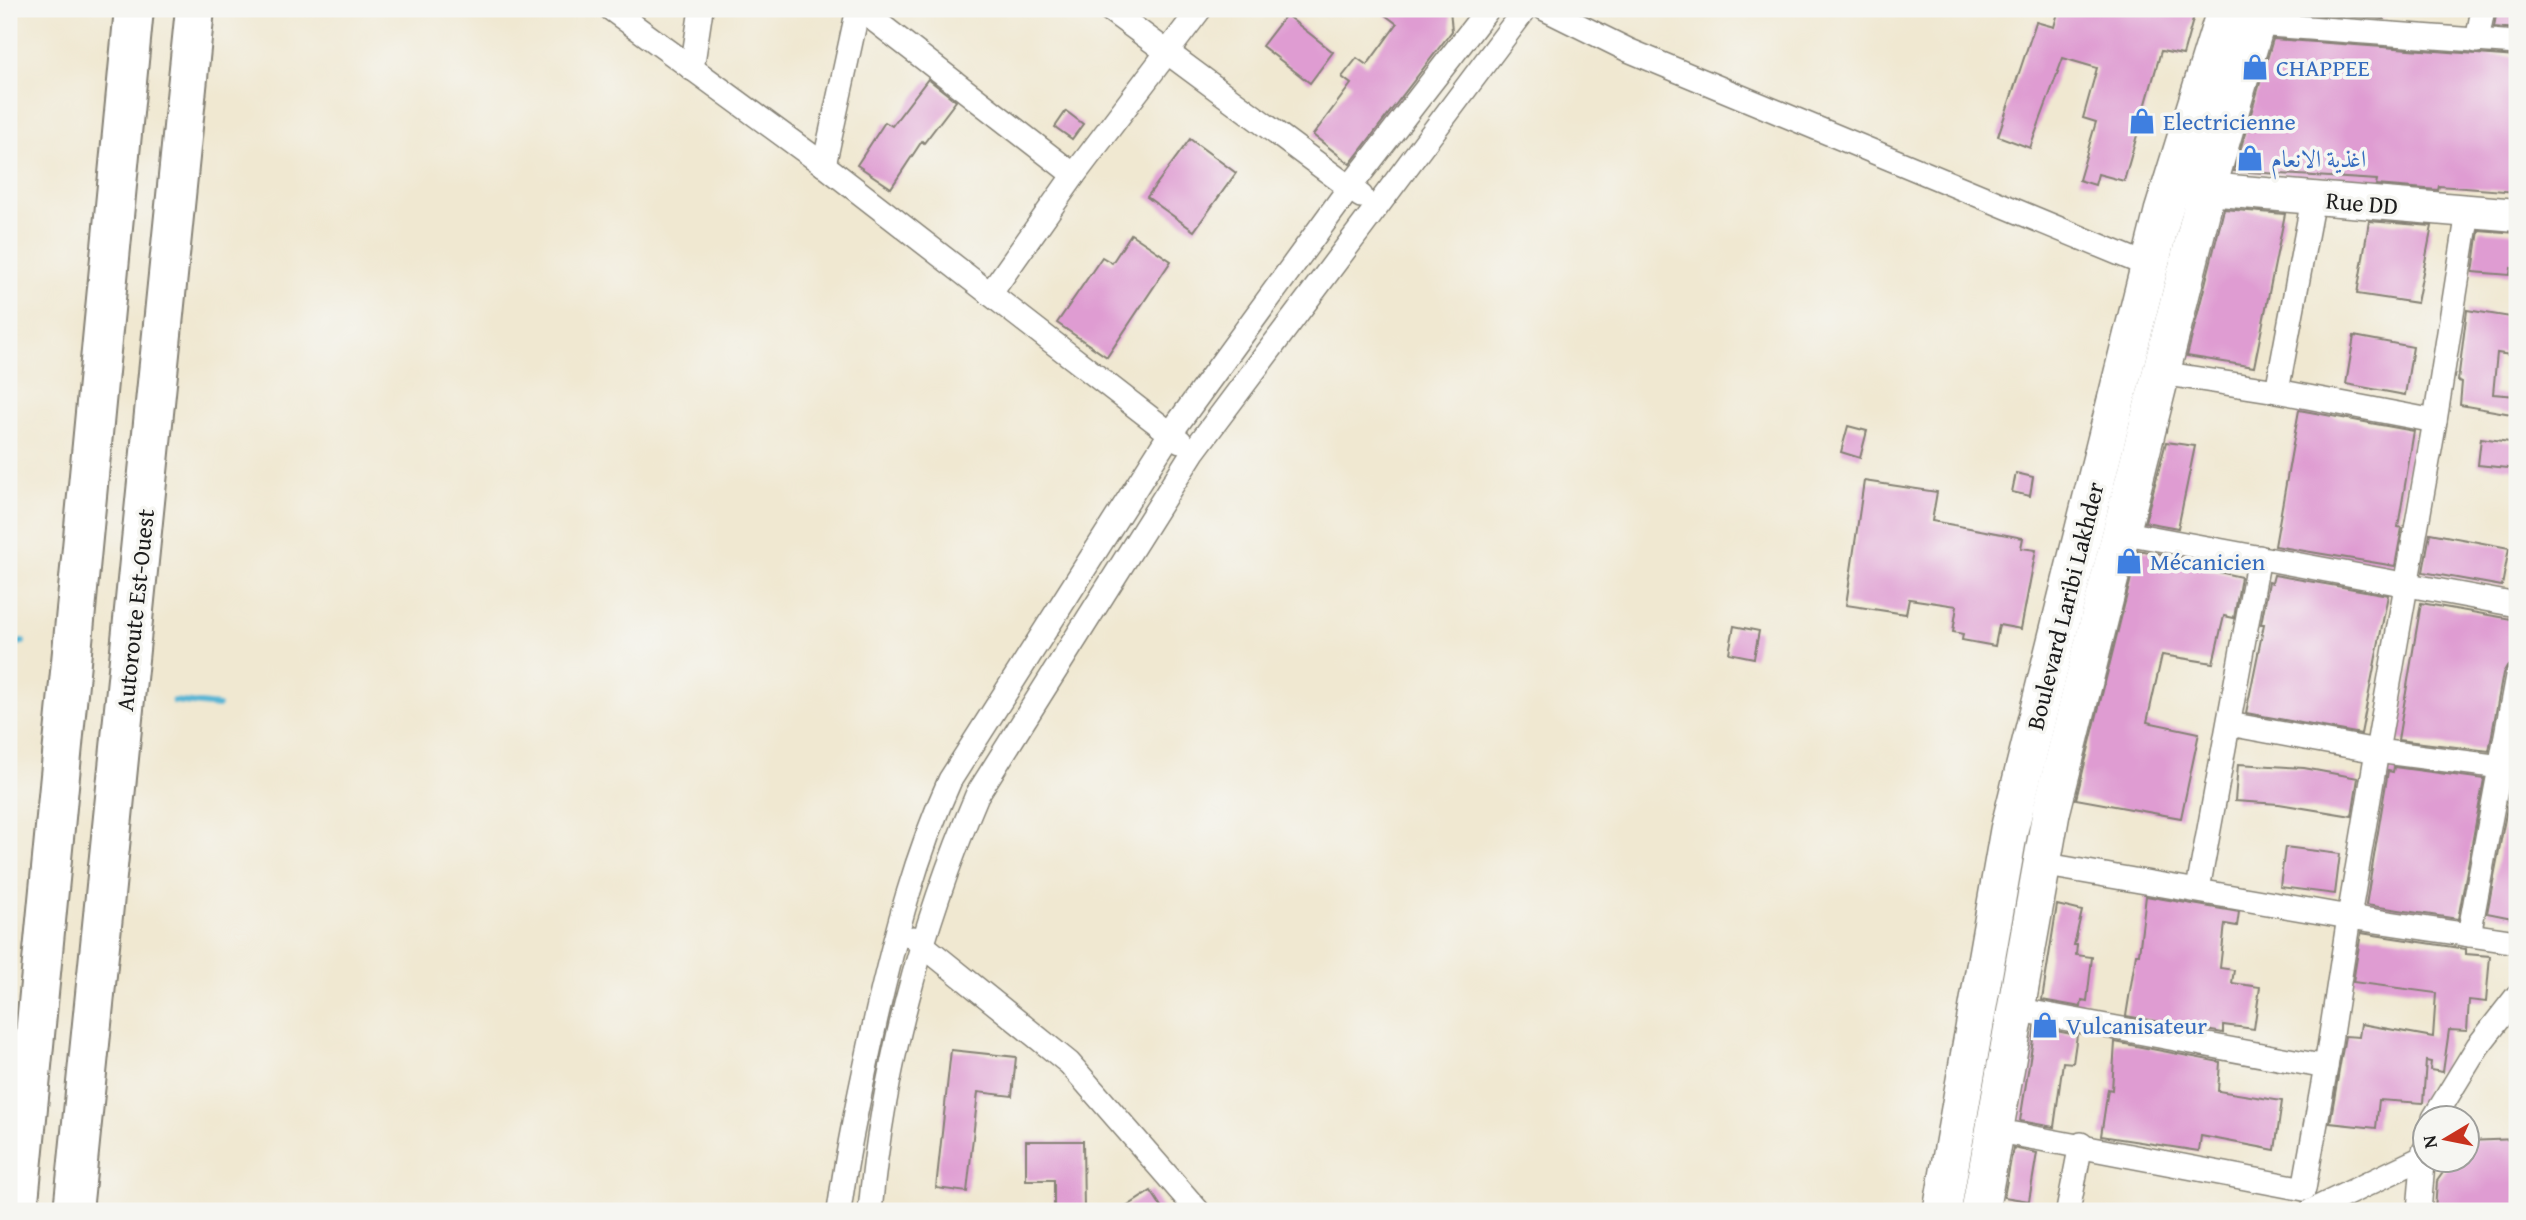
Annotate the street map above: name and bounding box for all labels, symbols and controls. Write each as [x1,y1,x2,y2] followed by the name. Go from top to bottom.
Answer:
[2276,50,2370,85] place label: CHAPPEE
[2240,52,2270,82] shop icon: CHAPPEE
[2163,104,2296,139] place label: Electricienne
[2127,106,2157,136] shop icon: Electricienne
[2271,141,2366,180] place label: اغذية الانعام
[2235,143,2265,173] shop icon: اغذية الانعام
[2324,182,2400,224] street label: Rue DD
[2017,478,2113,734] street label: Boulevard Laribi Lakhder
[107,507,163,713] street label: Autoroute Est-Ouest
[2150,544,2266,579] place label: Mécanicien
[2114,546,2144,576] shop icon: Mécanicien
[2066,1008,2207,1043] place label: Vulcanisateur
[2030,1010,2060,1040] shop icon: Vulcanisateur
[2410,1104,2480,1174] north arrow
[2414,1133,2444,1151] text: N

